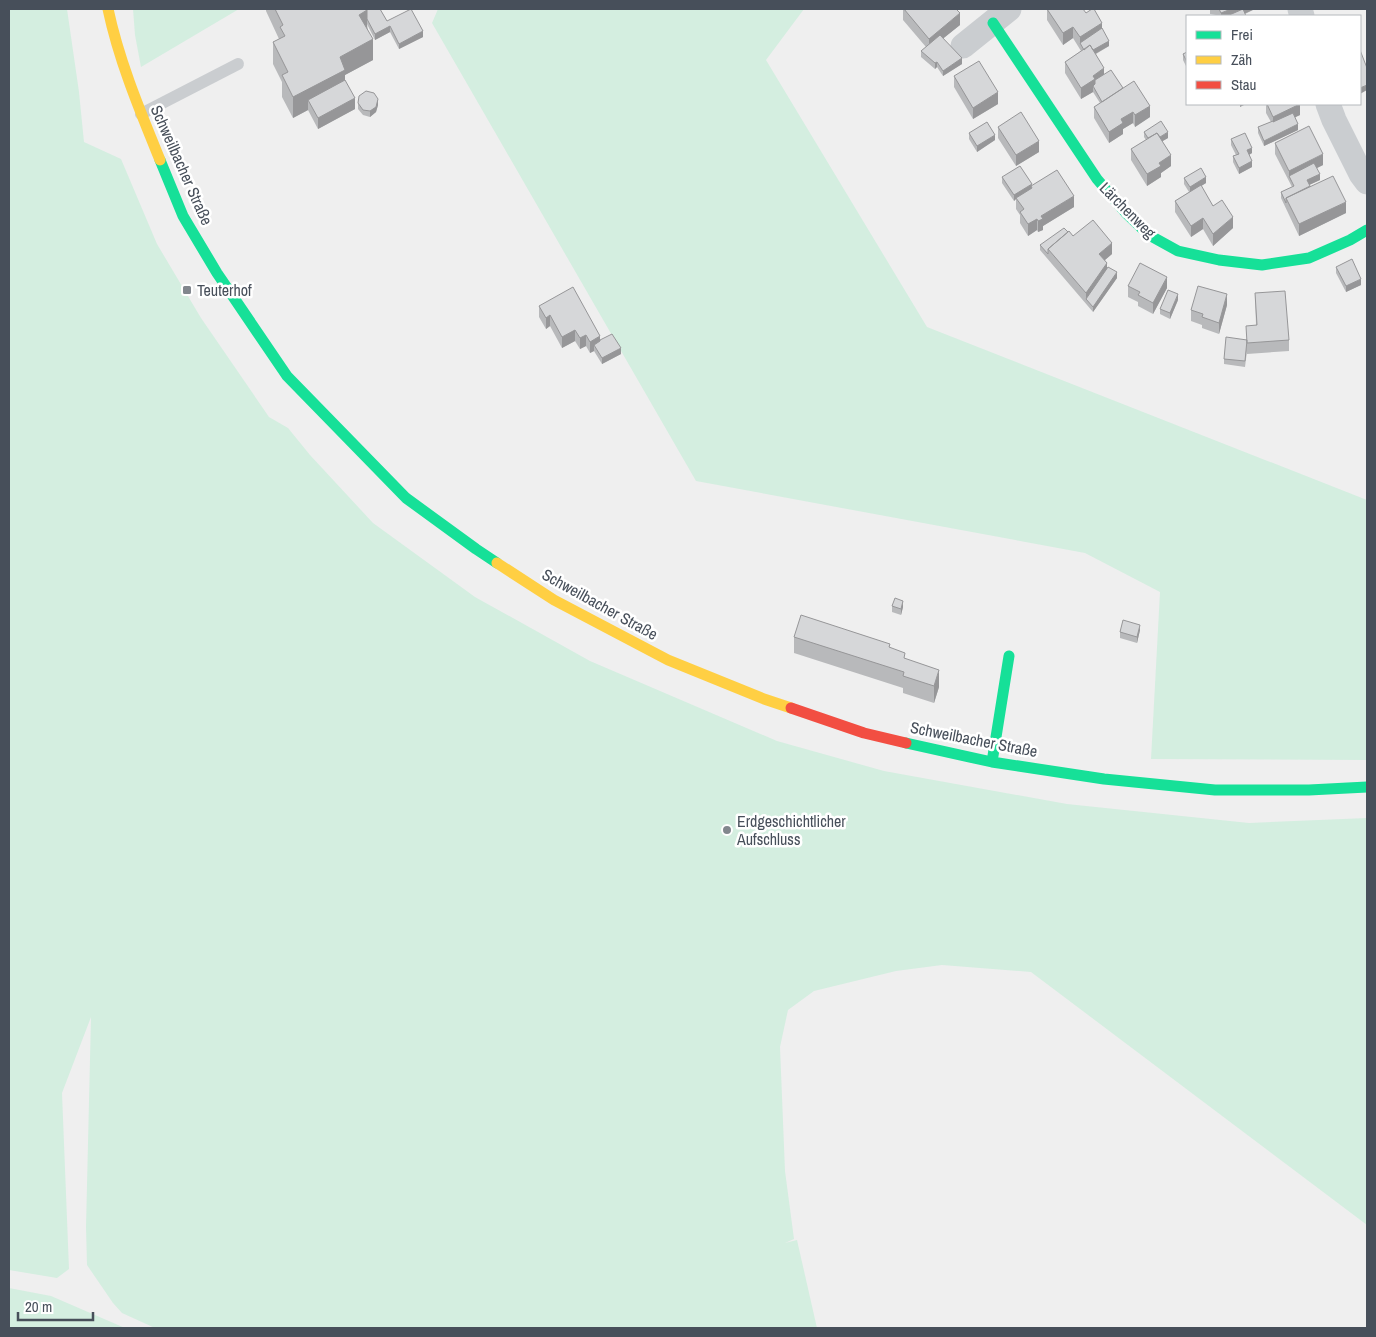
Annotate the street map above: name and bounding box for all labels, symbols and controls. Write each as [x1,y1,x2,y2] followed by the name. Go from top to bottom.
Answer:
[1186,15,1361,105] legend
[1231,24,1253,45] text: Frei
[1231,49,1252,70] text: Zäh
[1231,74,1256,95] text: Stau
[146,102,218,228] street label: Schweilbacher Straße
[1095,177,1162,244] street label: Lärchenweg
[197,279,252,301] place label: Teuterhof
[181,284,193,296] marker: Teuterhof
[538,563,662,645] street label: Schweilbacher Straße
[909,716,1039,762] street label: Schweilbacher Straße
[736,810,846,850] place label: Erdgeschichtlicher Aufschluss
[721,824,733,836] marker: Erdgeschichtlicher Aufschluss
[18,1290,92,1322] scale bar
[25,1296,52,1317] text: 20 m

